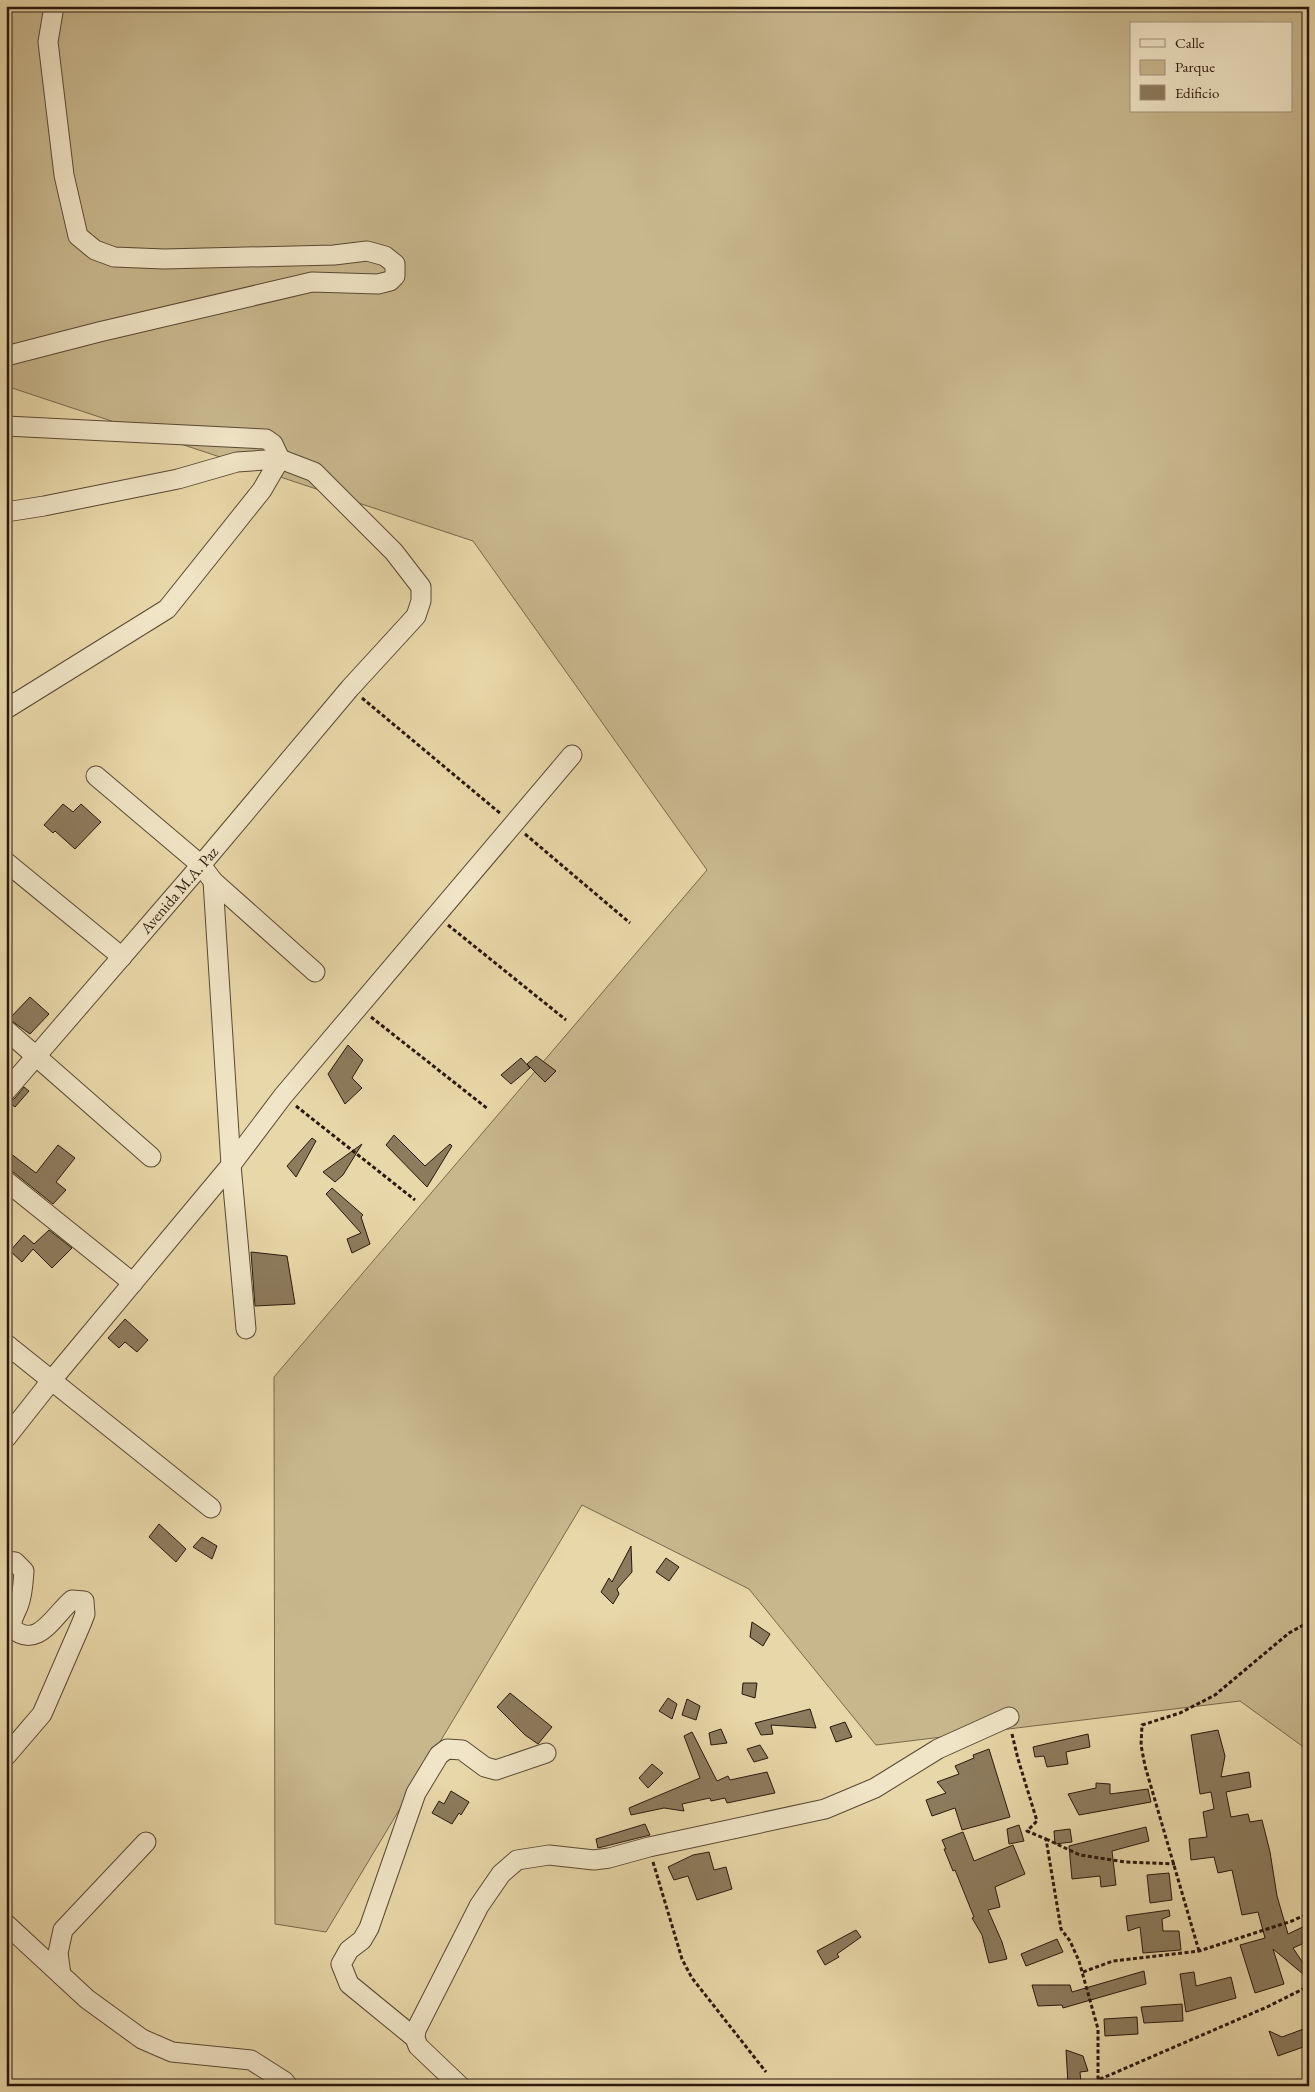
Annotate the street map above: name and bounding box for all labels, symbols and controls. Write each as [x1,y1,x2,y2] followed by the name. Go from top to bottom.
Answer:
[1130,22,1292,112] legend
[1175,33,1205,52] text: Calle
[1175,57,1215,76] text: Parque
[1175,83,1219,102] text: Edificio
[135,842,223,939] street label: Avenida M.A. Paz

